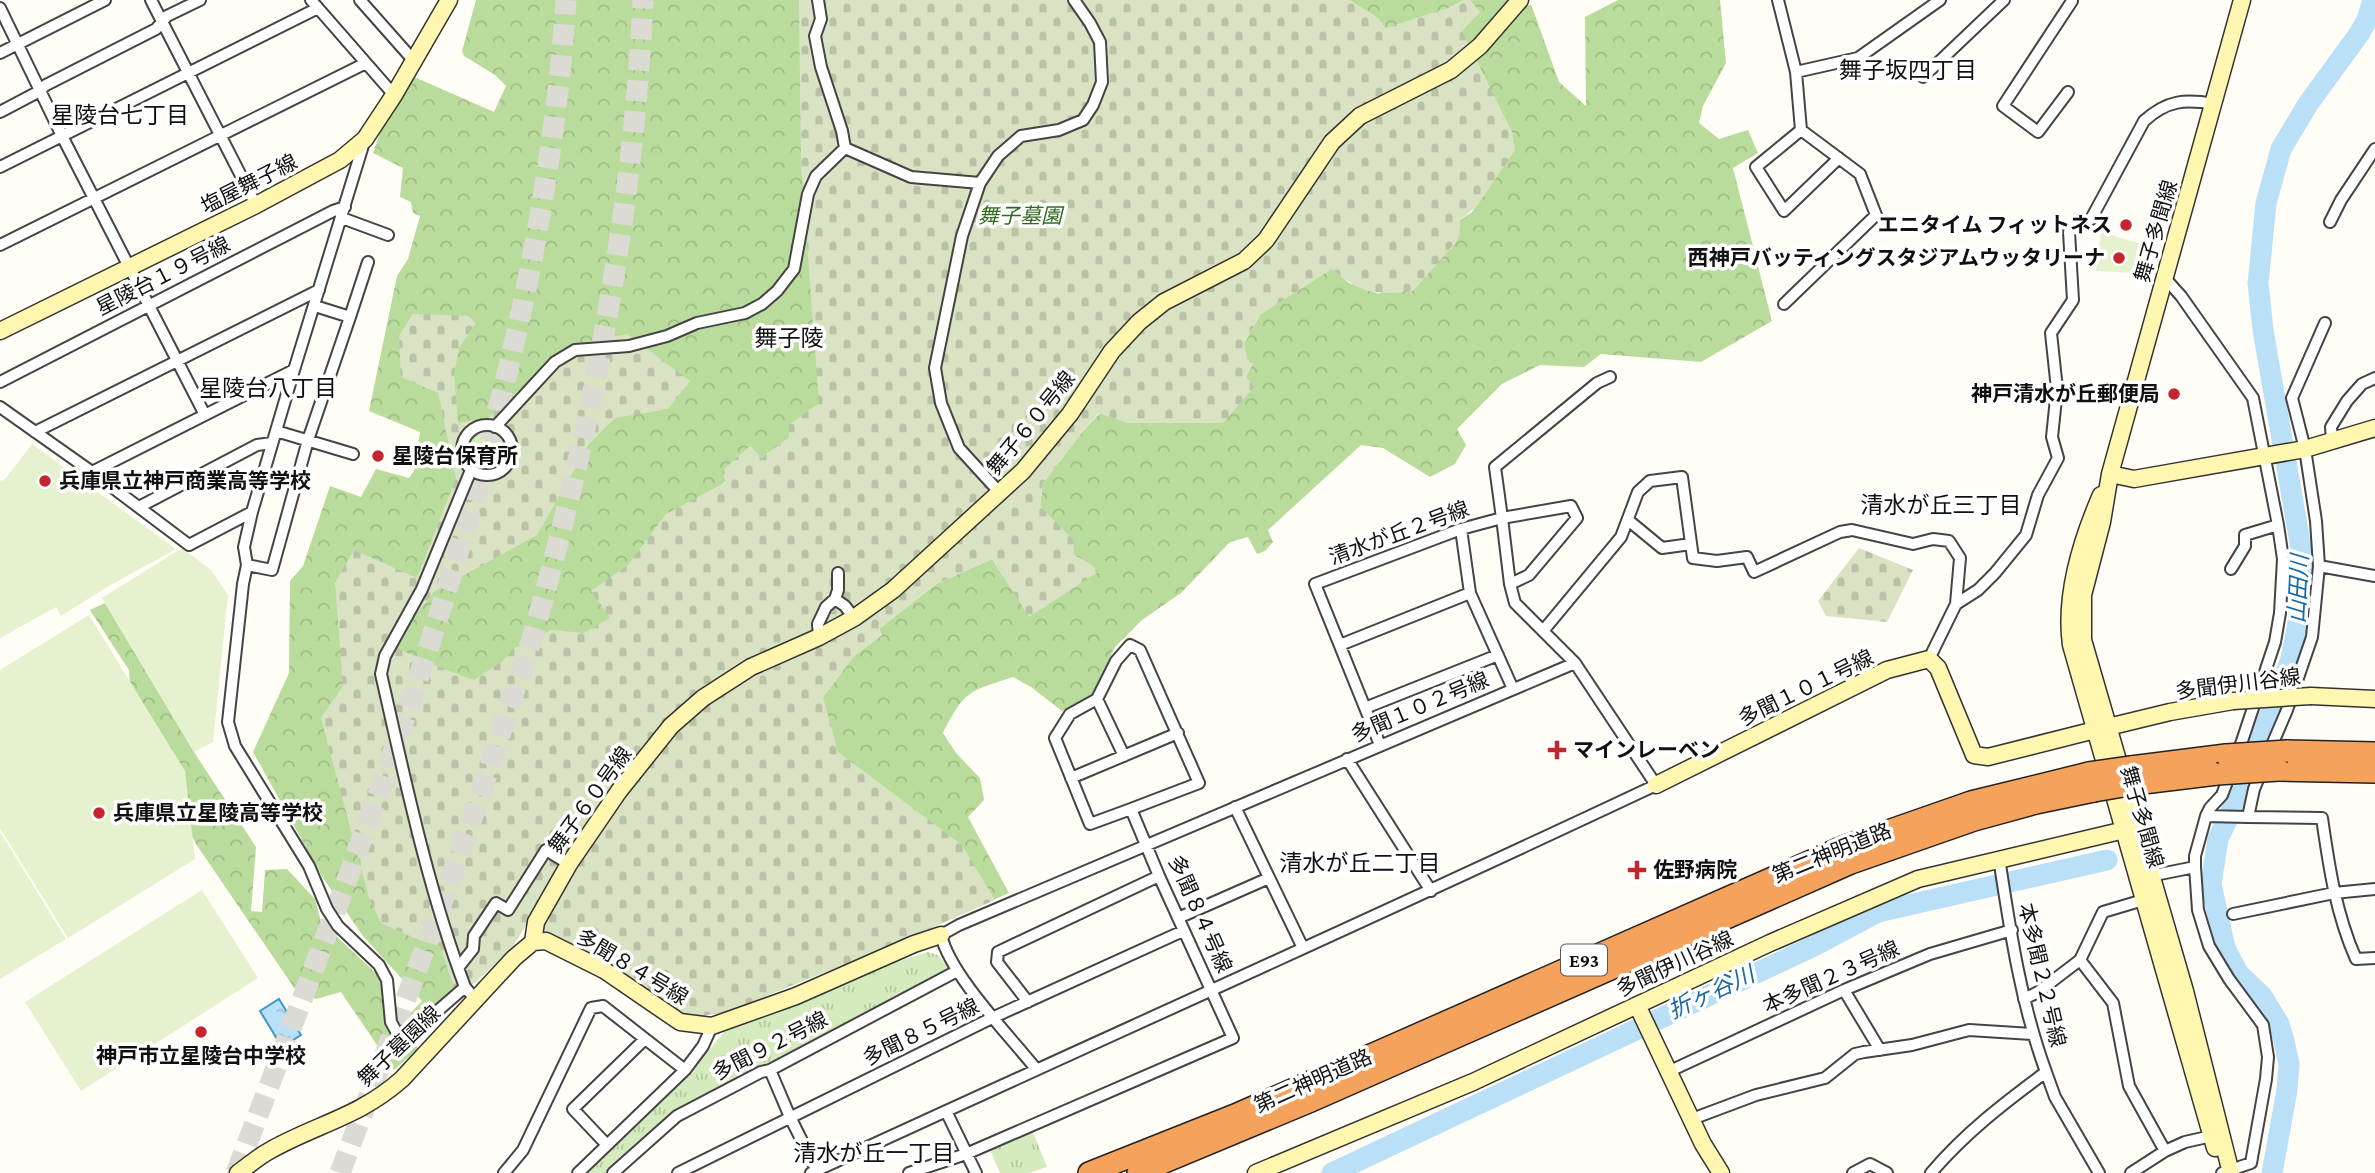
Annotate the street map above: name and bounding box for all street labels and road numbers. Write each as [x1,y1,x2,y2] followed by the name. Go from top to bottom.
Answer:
[197,149,301,219] street label: 塩屋舞子線
[2130,177,2182,285] street label: 舞子多聞線
[92,232,234,320] street label: 星陵台１９号線
[982,366,1080,480] street label: 舞子６０号線
[1326,497,1472,569] street label: 清水が丘２号線
[1735,645,1877,731] street label: 多聞１０１号線
[2174,664,2302,704] street label: 多聞伊川谷線
[1348,667,1492,747] street label: 多聞１０２号線
[543,742,637,858] street label: 舞子６０号線
[2116,763,2168,871] street label: 舞子多聞線
[1769,818,1895,888] street label: 第二神明道路
[1163,852,1237,976] street label: 多聞８４号線
[2014,901,2070,1049] street label: 本多聞２２号線
[572,924,692,1010] street label: 多聞８４号線
[1613,926,1737,1002] street label: 多聞伊川谷線
[1759,936,1903,1018] street label: 本多聞２３号線
[1561,944,1607,976] road number: E93
[859,994,983,1070] street label: 多聞８５号線
[353,1001,445,1091] street label: 舞子墓園線
[708,1007,832,1085] street label: 多聞９２号線
[1251,1044,1375,1118] street label: 第二神明道路

